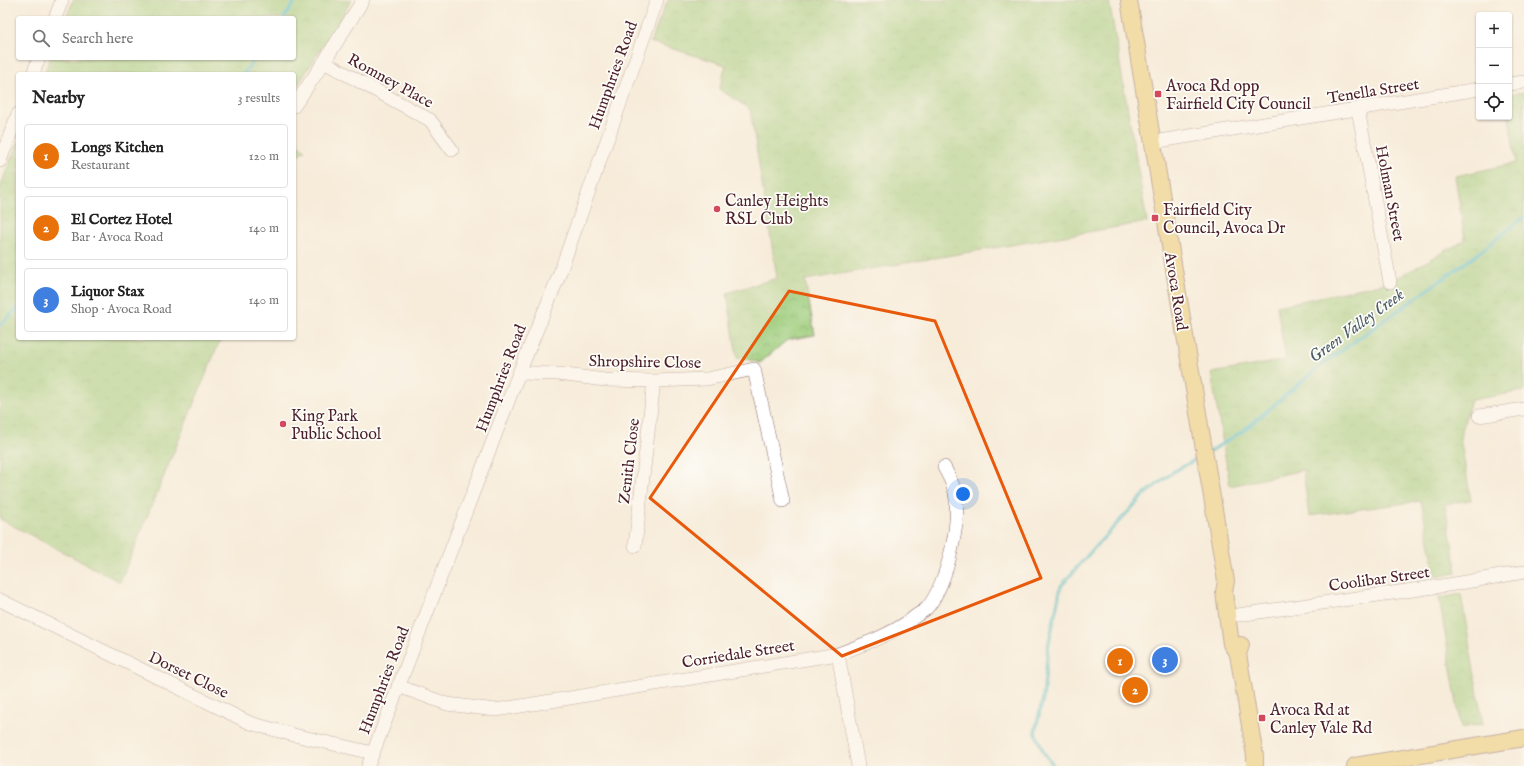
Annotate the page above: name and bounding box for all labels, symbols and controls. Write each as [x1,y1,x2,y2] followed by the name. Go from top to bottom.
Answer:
[1476,12,1512,120] map controls
[1476,12,1512,48] button: +
[16,16,296,60] search box
[585,18,643,133] street label: Humphries Road
[30,27,52,49] icon: search
[62,29,133,48] text: Search here
[1476,48,1512,84] button: −
[344,50,436,114] street label: Romney Place
[1326,75,1421,109] street label: Tenella Street
[1165,77,1311,115] place label: Avoca Rd opp Fairfield City Council
[1476,84,1512,120] button: locate
[32,88,85,109] text: Nearby
[1153,89,1163,99] marker: Avoca Rd opp Fairfield City Council
[238,90,280,107] text: 3 results
[71,138,164,157] text: Longs Kitchen
[1370,144,1408,244] street label: Holman Street
[44,148,48,165] text: 1
[249,148,279,165] text: 120 m
[71,157,130,174] text: Restaurant
[725,192,829,230] place label: Canley Heights RSL Club
[1163,201,1286,239] place label: Fairfield City Council, Avoca Dr
[712,204,722,214] marker: Canley Heights RSL Club
[71,210,172,229] text: El Cortez Hotel
[1150,213,1160,223] marker: Fairfield City Council, Avoca Dr
[43,220,49,237] text: 2
[249,220,279,237] text: 140 m
[71,229,163,246] text: Bar · Avoca Road
[1159,250,1191,333] street label: Avoca Road
[71,282,144,301] text: Liquor Stax
[1305,285,1409,368] water label: Green Valley Creek
[44,292,48,309] text: 3
[249,292,279,309] text: 140 m
[71,301,172,318] text: Shop · Avoca Road
[472,321,532,436] street label: Humphries Road
[589,352,701,374] street label: Shropshire Close
[291,407,382,445] place label: King Park Public School
[615,417,645,505] street label: Zenith Close
[278,419,288,429] marker: King Park Public School
[953,484,973,504] your location
[1327,563,1432,597] street label: Coolibar Street
[355,623,415,738] street label: Humphries Road
[681,636,797,674] street label: Corriedale Street
[1152,645,1178,675] pin: 3
[1107,646,1133,676] pin: 1
[145,648,231,704] street label: Dorset Close
[1122,675,1148,705] pin: 2
[1269,701,1372,739] place label: Avoca Rd at Canley Vale Rd
[1257,713,1267,723] marker: Avoca Rd at Canley Vale Rd

